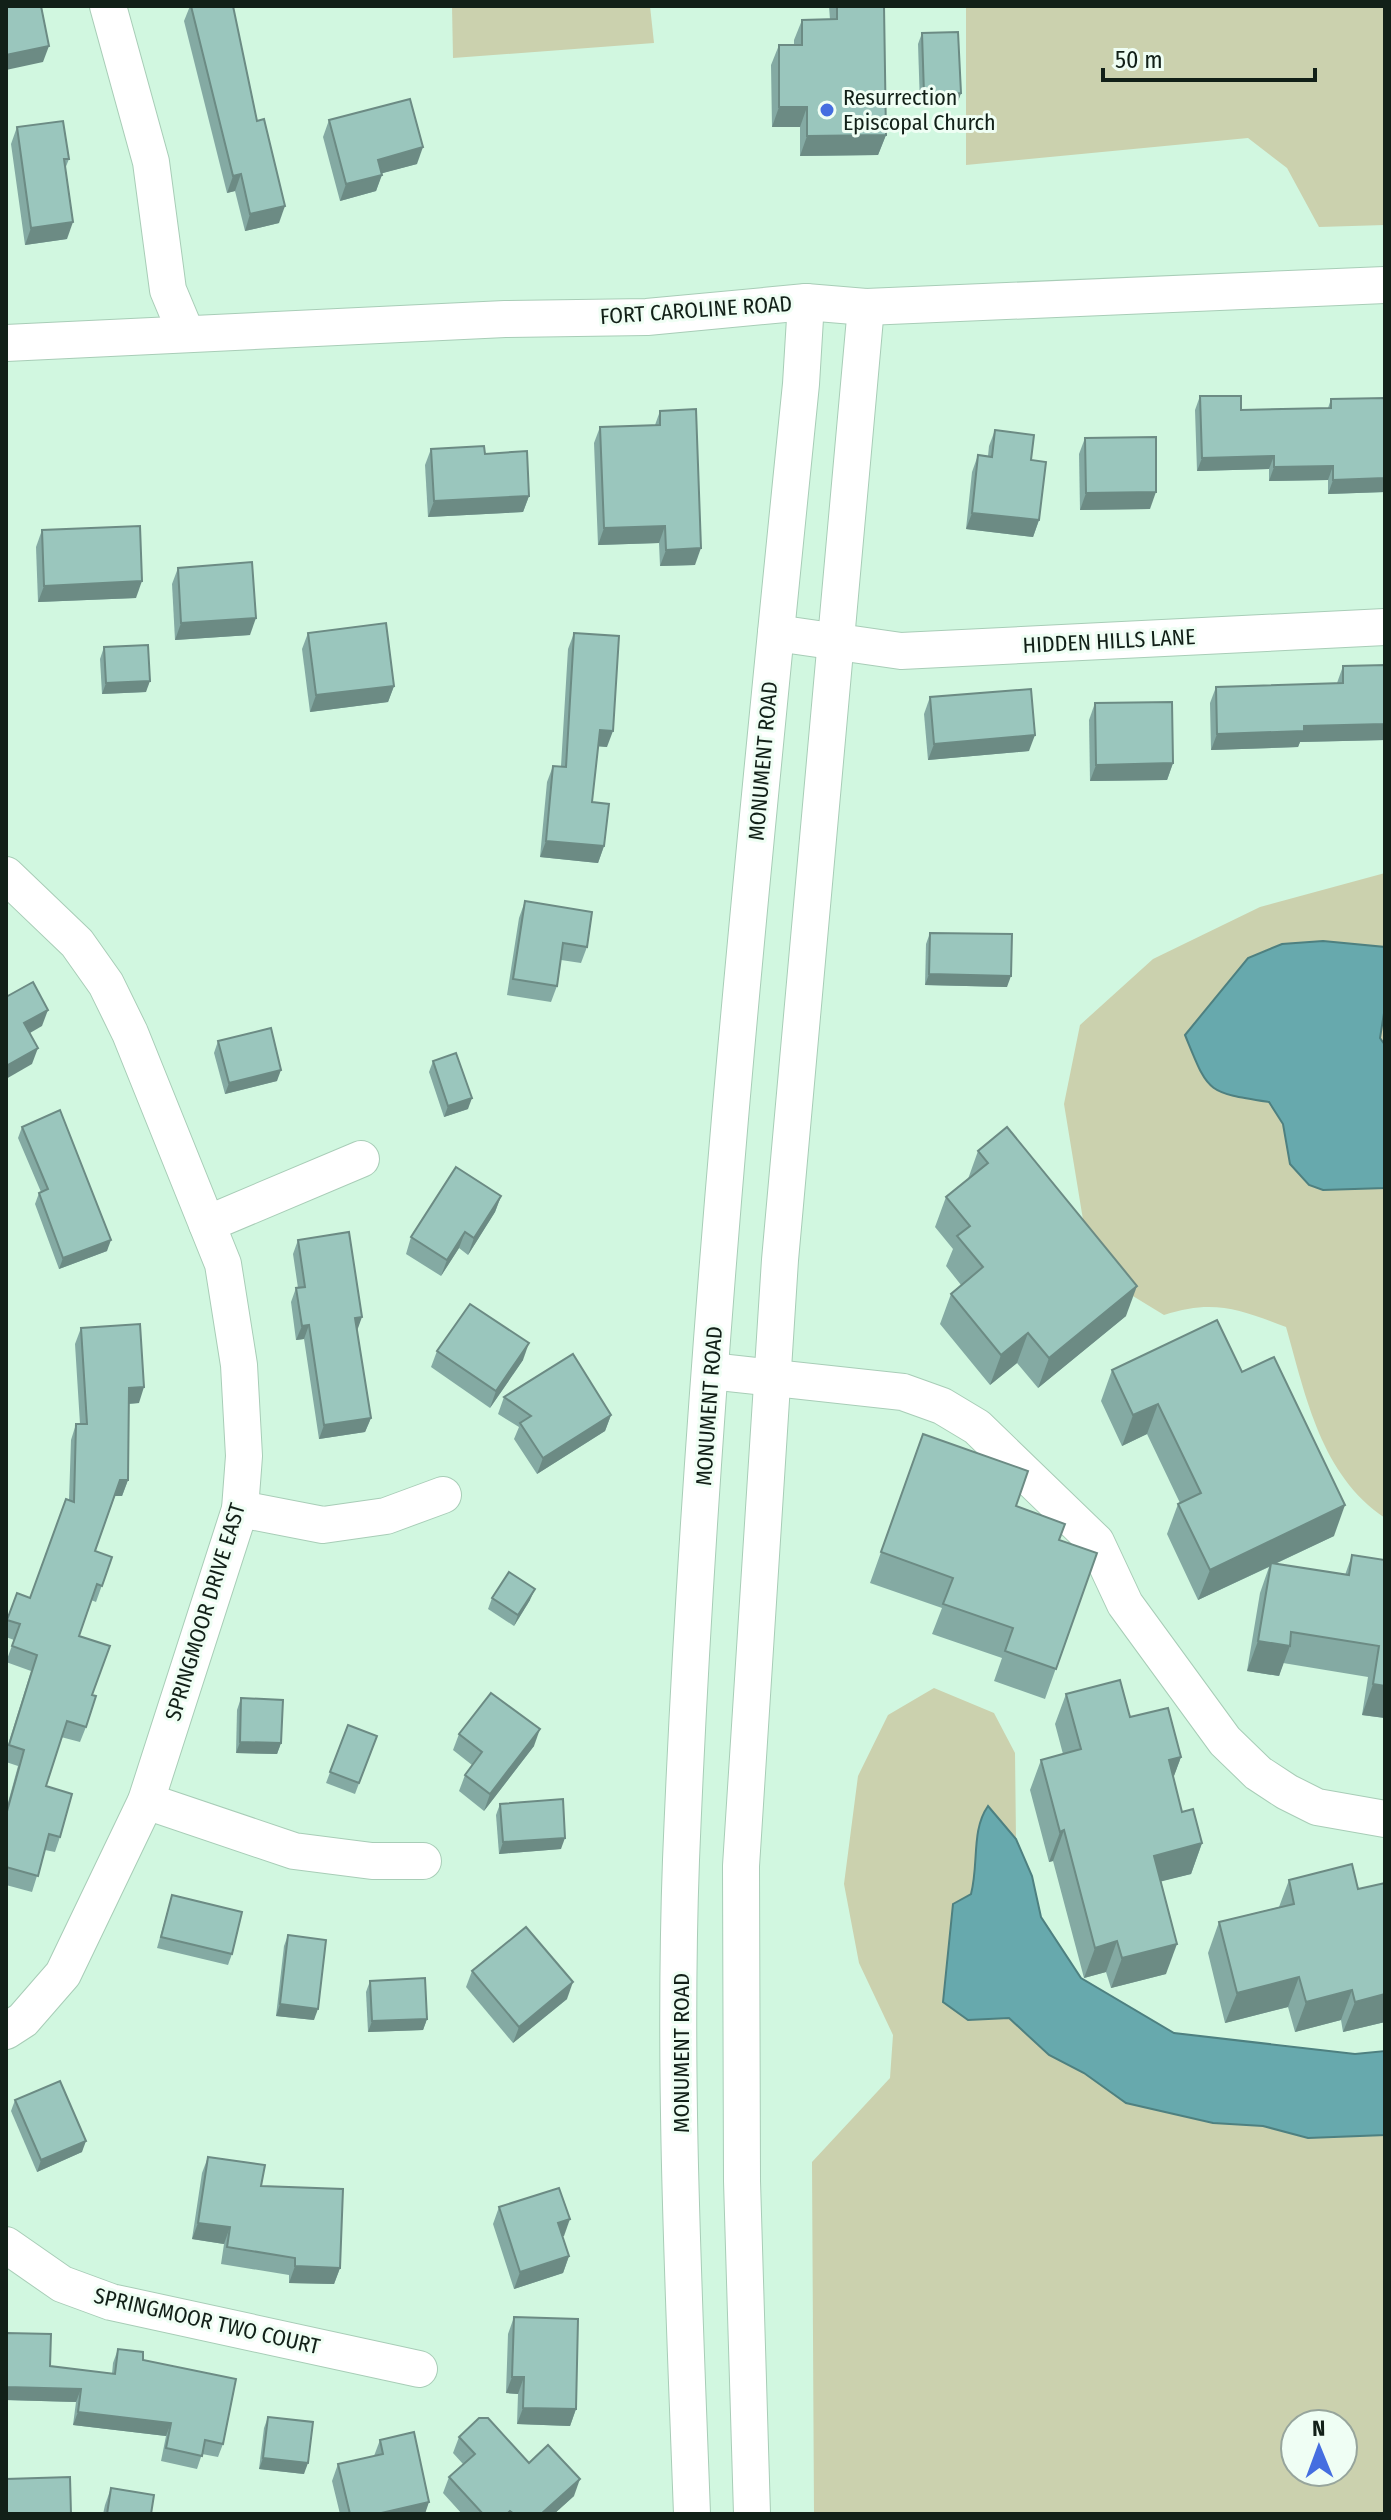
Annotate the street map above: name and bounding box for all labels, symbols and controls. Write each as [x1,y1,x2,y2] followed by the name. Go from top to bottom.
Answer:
[1103,32,1315,82] scale bar
[1115,46,1163,74] text: 50 m
[843,84,995,136] place label: Resurrection Episcopal Church
[818,101,836,119] marker: Resurrection Episcopal Church
[599,290,793,330] street label: FORT CAROLINE ROAD
[1022,623,1196,659] street label: HIDDEN HILLS LANE
[743,680,783,842] street label: MONUMENT ROAD
[690,1325,728,1487] street label: MONUMENT ROAD
[159,1499,251,1724] street label: SPRINGMOOR DRIVE EAST
[668,1973,695,2133] street label: MONUMENT ROAD
[91,2282,323,2360] street label: SPRINGMOOR TWO COURT
[1279,2408,1359,2488] north arrow
[1312,2415,1325,2442] text: N

